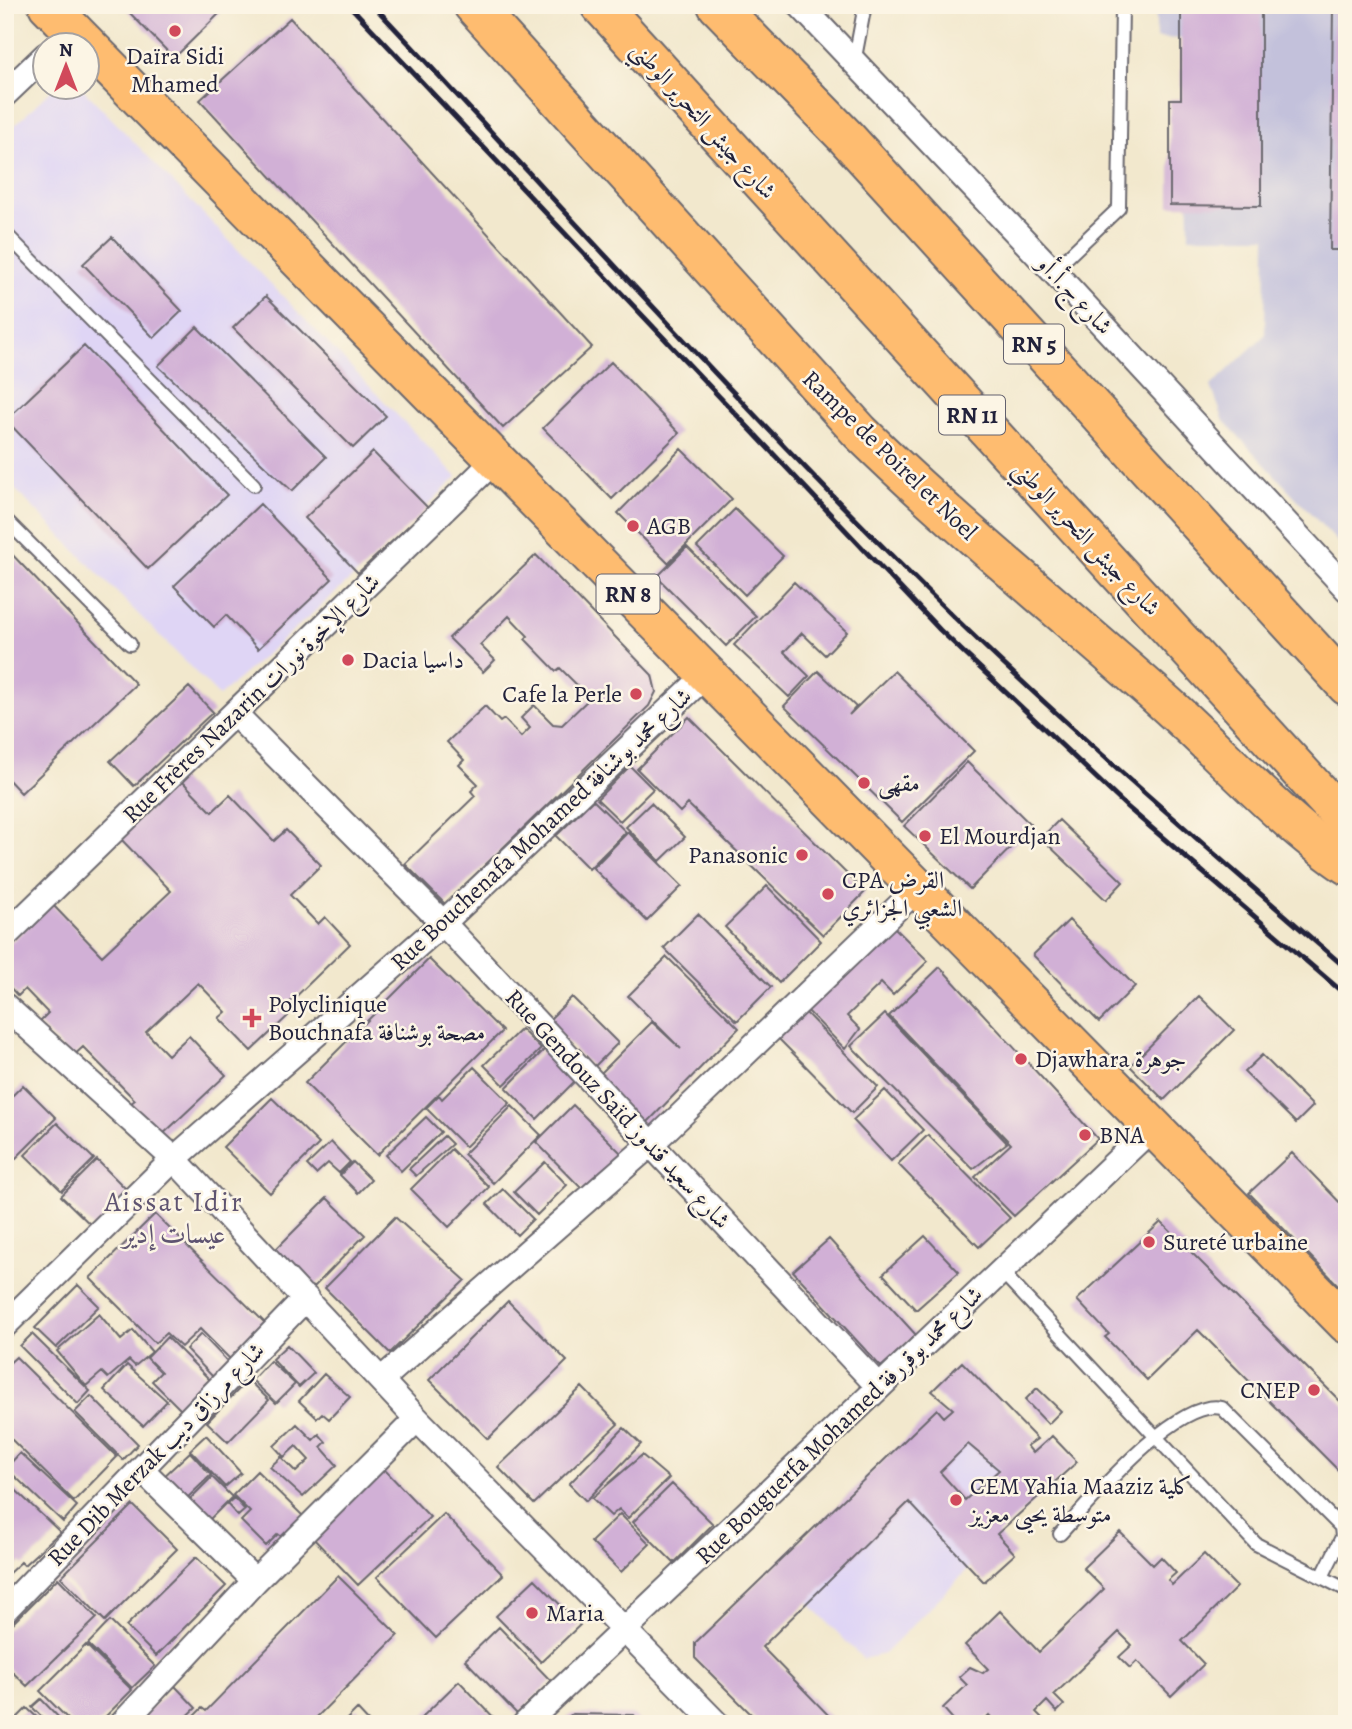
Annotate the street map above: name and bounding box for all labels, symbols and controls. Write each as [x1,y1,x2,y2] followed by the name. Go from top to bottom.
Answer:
[167,23,183,39] marker: Daïra Sidi Mhamed
[32,32,102,102] north arrow
[620,34,784,210] street label: شارع جيش التحرير الوطني
[59,37,73,63] text: N
[126,40,224,100] place label: Daïra Sidi Mhamed
[1024,245,1121,345] street label: شارع ج.أ.أو
[1004,324,1064,364] road number: RN 5
[795,363,985,547] street label: Rampe de Poirel et Noel
[939,396,1005,434] road number: RN 11
[1002,453,1168,627] street label: شارع جيش التحرير الوطني
[646,510,691,542] place label: AGB
[625,518,641,534] marker: AGB
[115,566,390,833] street label: Rue Frères Nazarin شارع الإخوة نورات
[596,574,660,614] road number: RN 8
[362,644,464,676] place label: Dacia داسيا
[340,652,356,668] marker: Dacia داسيا
[502,678,622,710] place label: Cafe la Perle
[383,680,701,980] street label: Rue Bouchenafa Mohamed شارع محمد بوشنافة
[628,686,644,702] marker: Cafe la Perle
[878,767,920,800] place label: مقهى
[856,775,872,791] marker: مقهى
[939,820,1061,852] place label: El Mourdjan
[917,828,933,844] marker: El Mourdjan
[688,839,788,871] place label: Panasonic
[794,847,810,863] marker: Panasonic
[842,864,962,930] place label: CPA القرض الشعبي الجزائري
[820,886,836,902] marker: CPA القرض الشعبي الجزائري
[495,982,738,1239] street label: Rue Gendouz Saïd شارع سعيد قندوز
[268,988,485,1048] place label: Polyclinique Bouchnafa مصحة بوشنافة
[242,1008,262,1028] marker: Polyclinique Bouchnafa مصحة بوشنافة
[1035,1043,1186,1075] place label: Djawhara جوهرة
[1013,1051,1029,1067] marker: Djawhara جوهرة
[1099,1119,1145,1151] place label: BNA
[1077,1127,1093,1143] marker: BNA
[103,1183,244,1253] district label: Aissat Idir عيسات إدير
[1163,1226,1308,1258] place label: Sureté urbaine
[1141,1234,1157,1250] marker: Sureté urbaine
[688,1279,992,1574] street label: Rue Bouguerfa Mohamed شارع محمد بوقررفة
[40,1335,275,1576] street label: Rue Dib Merzak شارع مرزاق ديب
[1240,1374,1300,1406] place label: CNEP
[1306,1382,1322,1398] marker: CNEP
[967,1470,1192,1534] place label: CEM Yahia Maaziz كلية متوسطة يحيى معزيز
[948,1492,964,1508] marker: CEM Yahia Maaziz كلية متوسطة يحيى معزيز
[546,1597,605,1629] place label: Maria
[524,1605,540,1621] marker: Maria

